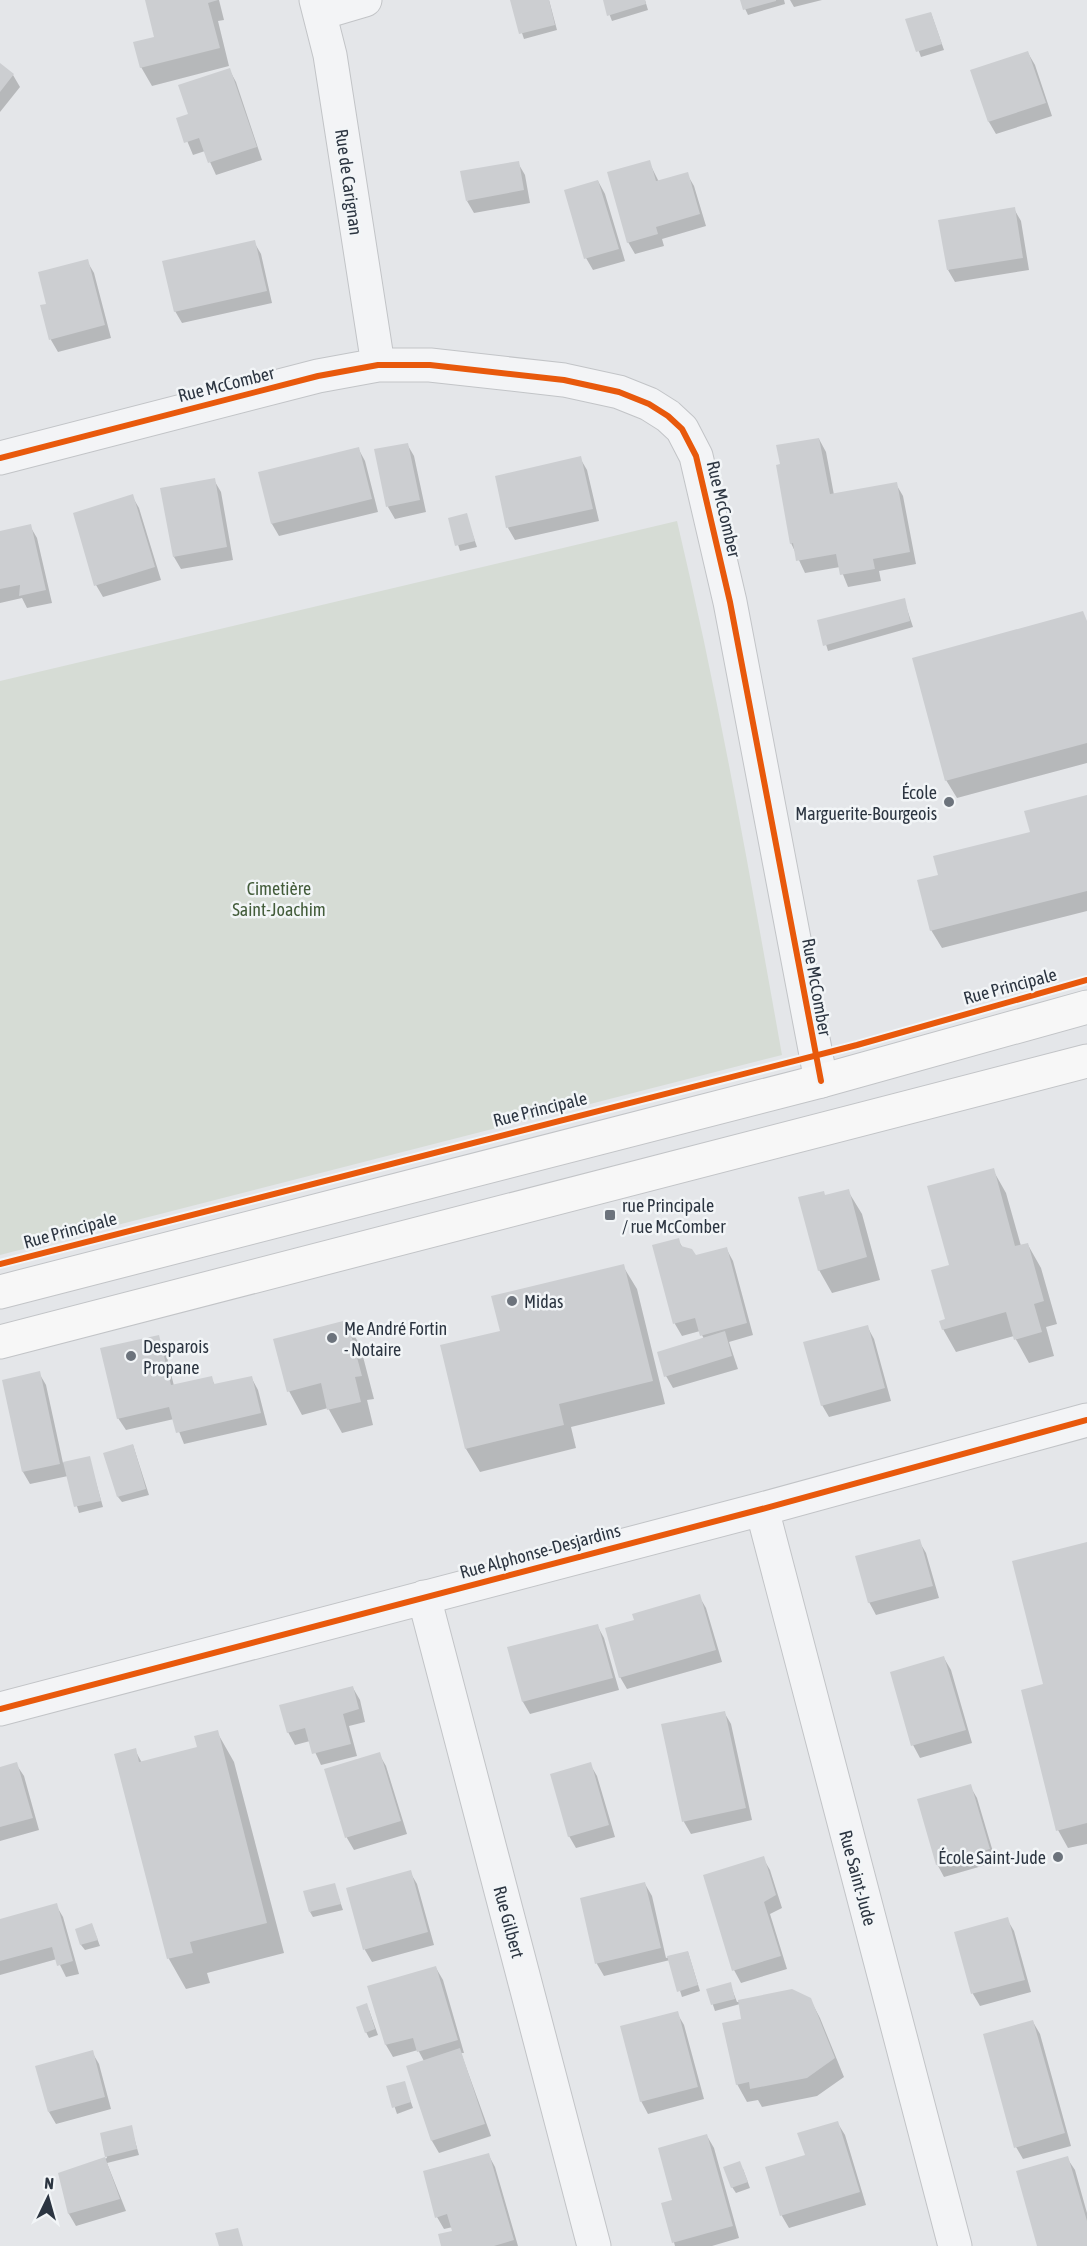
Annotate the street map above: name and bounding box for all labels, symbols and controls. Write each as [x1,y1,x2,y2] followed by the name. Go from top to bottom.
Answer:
[331,128,367,236] street label: Rue de Carignan
[176,362,277,406] street label: Rue McComber
[703,459,745,560] street label: Rue McComber
[795,782,937,824] place label: École Marguerite-Bourgeois
[942,795,956,809] marker: École Marguerite-Bourgeois
[232,878,326,920] park label: Cimetière Saint-Joachim
[798,937,836,1038] street label: Rue McComber
[961,963,1059,1009] street label: Rue Principale
[491,1087,589,1131] street label: Rue Principale
[622,1195,726,1237] place label: rue Principale / rue McComber
[21,1207,119,1253] street label: Rue Principale
[603,1208,617,1222] marker: rue Principale / rue McComber
[524,1291,563,1312] place label: Midas
[505,1294,519,1308] marker: Midas
[344,1318,447,1360] place label: Me André Fortin - Notaire
[325,1331,339,1345] marker: Me André Fortin - Notaire
[143,1336,209,1378] place label: Desparois Propane
[124,1349,138,1363] marker: Desparois Propane
[457,1519,623,1583] street label: Rue Alphonse-Desjardins
[835,1828,881,1928] street label: Rue Saint-Jude
[938,1847,1046,1868] place label: École Saint-Jude
[1051,1850,1065,1864] marker: École Saint-Jude
[489,1884,529,1960] street label: Rue Gilbert
[18,2168,78,2228] north arrow
[44,2174,55,2192] text: N

